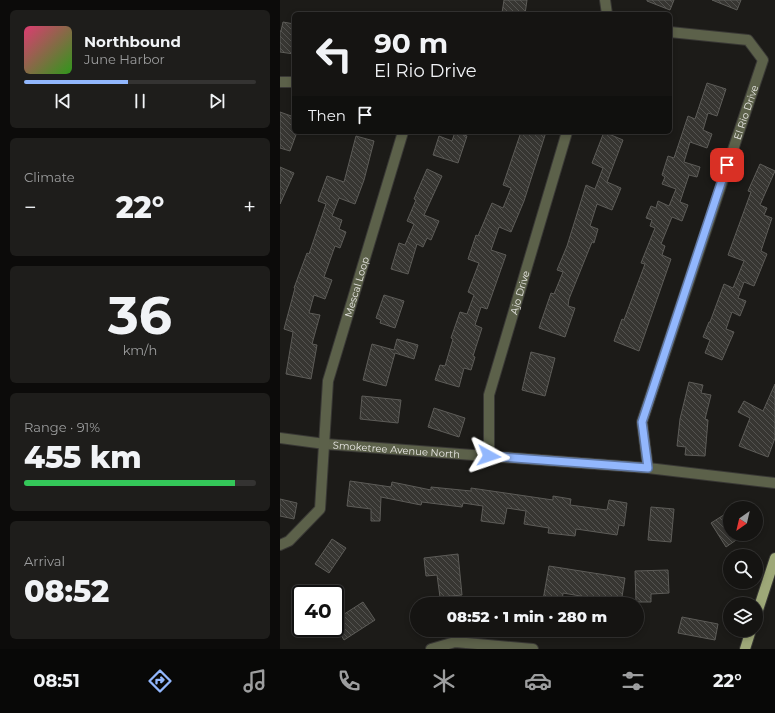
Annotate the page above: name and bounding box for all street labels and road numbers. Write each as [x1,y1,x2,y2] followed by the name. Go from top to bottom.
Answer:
[731,83,761,142] street label: El Rio Drive
[342,255,372,319] street label: Mescal Loop
[507,269,533,316] street label: Ajo Drive
[332,439,460,461] street label: Smoketree Avenue North

